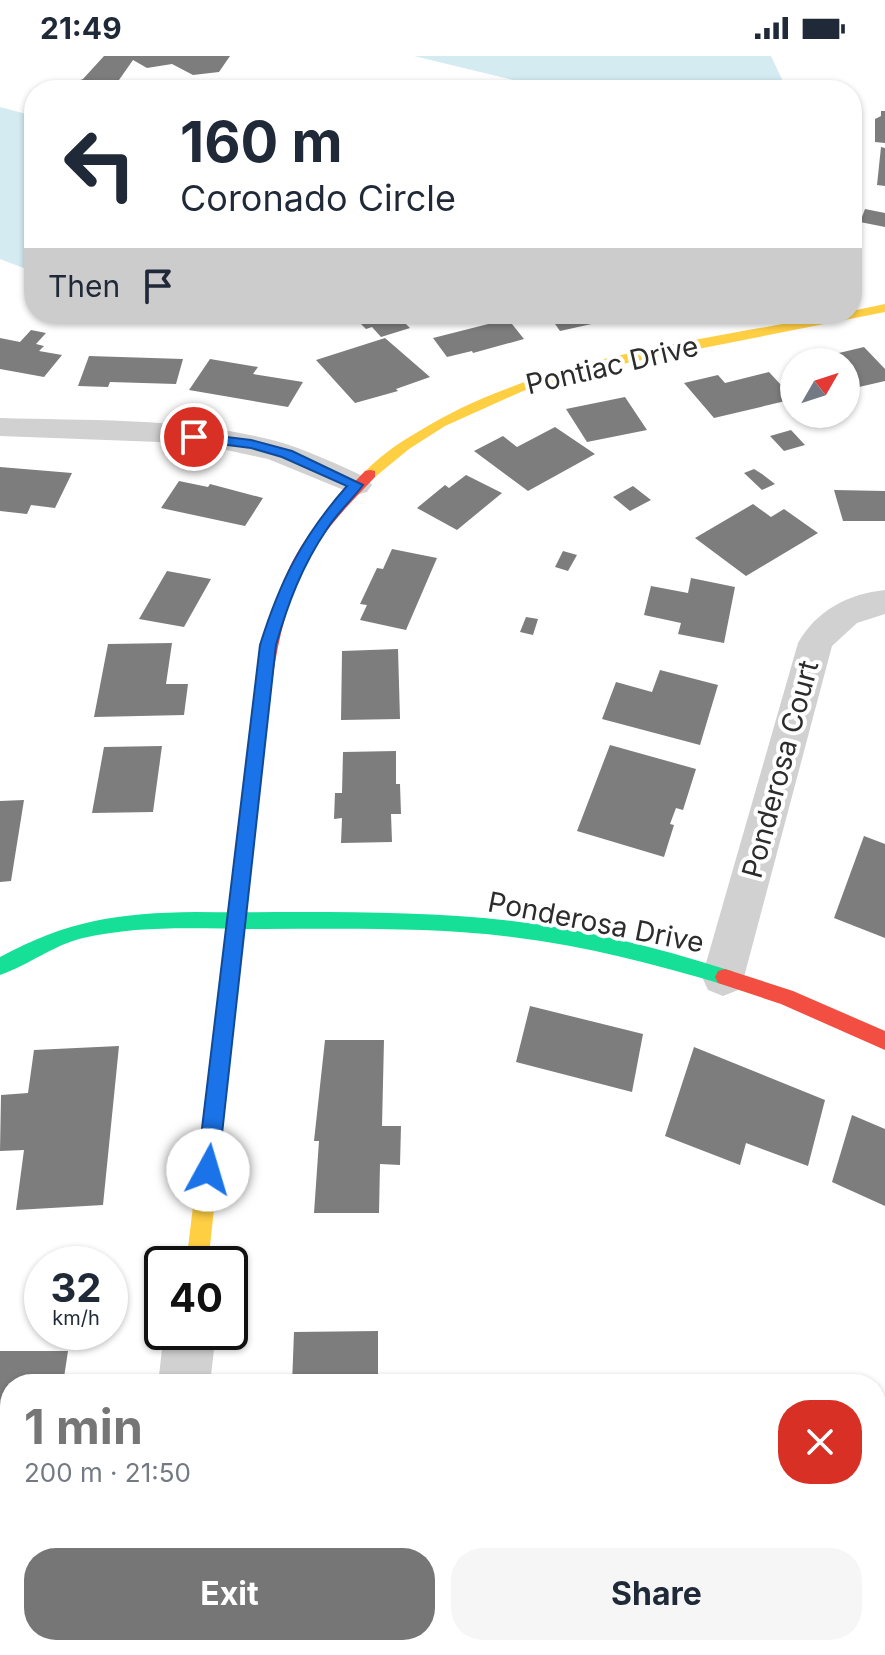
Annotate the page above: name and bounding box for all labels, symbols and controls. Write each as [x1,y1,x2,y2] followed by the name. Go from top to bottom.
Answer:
[40,10,122,46] text: 21:49
[180,108,343,176] text: 160 m
[48,112,152,216] icon: left
[180,176,456,220] text: Coronado Circle
[136,264,180,308] icon: arrive
[48,268,120,304] text: Then
[522,329,702,401] street label: Pontiac Drive
[780,348,860,428] north arrow
[780,348,860,428] map controls
[160,403,228,471] pin
[172,415,216,459] icon: arrive
[735,657,825,881] street label: Ponderosa Court
[485,884,707,960] street label: Ponderosa Drive
[166,1128,250,1212] position arrow
[144,1246,248,1350] speed limit sign: 40
[50,1263,102,1312] text: 32
[52,1306,100,1330] text: km/h
[24,1397,143,1456] text: 1 min
[778,1400,862,1484] button: close
[24,1457,191,1488] text: 200 m · 21:50
[24,1548,435,1640] button: Exit
[451,1548,862,1640] button: Share

